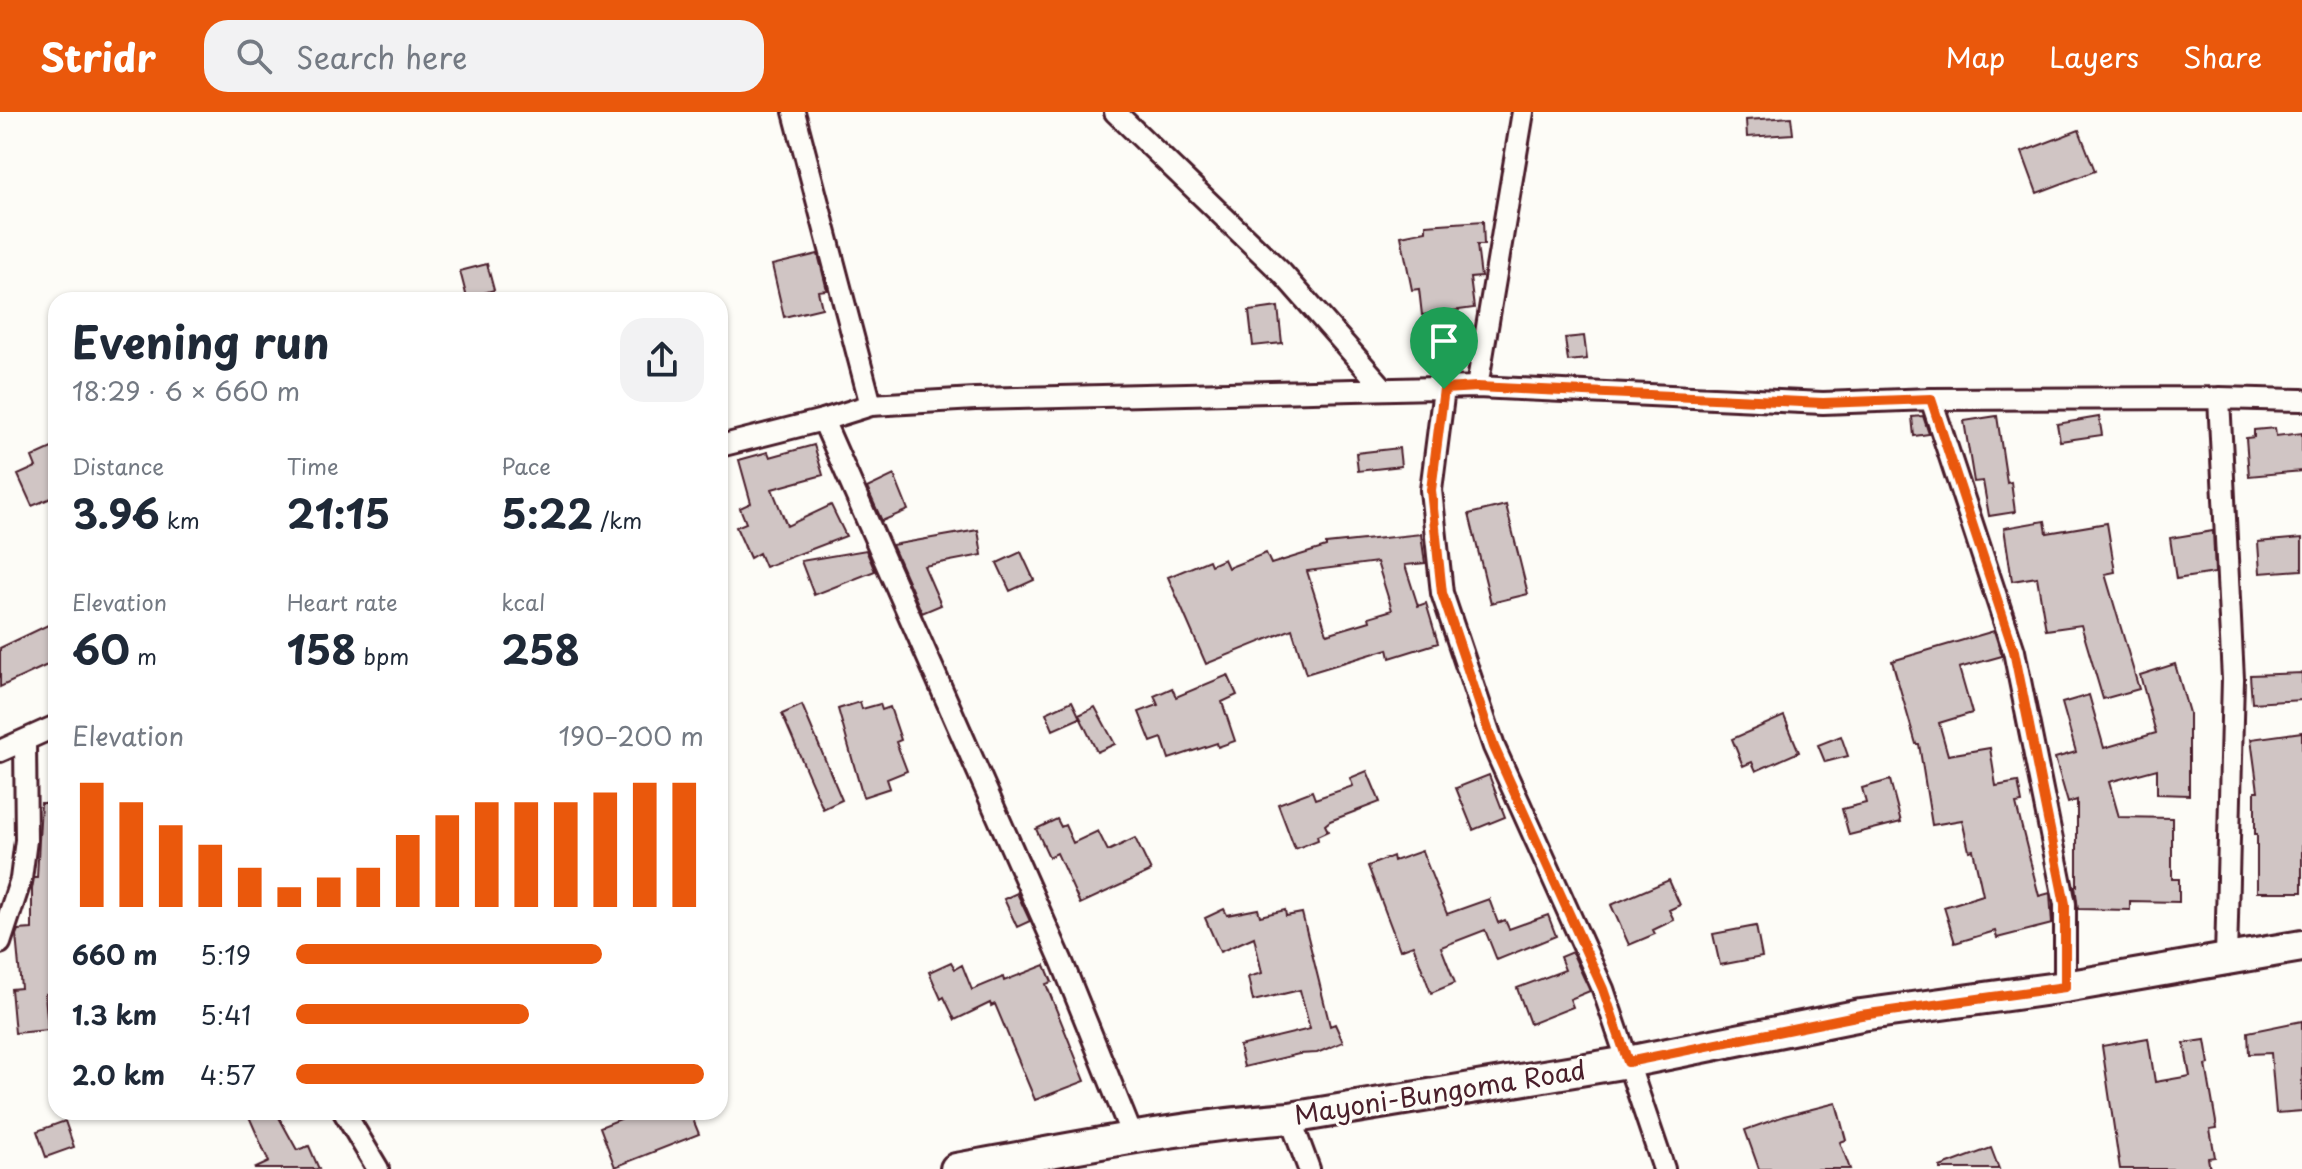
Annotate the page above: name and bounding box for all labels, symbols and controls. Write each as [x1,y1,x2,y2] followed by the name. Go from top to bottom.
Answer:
[204,20,764,92] search box
[40,28,156,85] text: Stridr
[232,34,276,78] icon: search
[296,34,467,79] text: Search here
[1945,35,2005,78] text: Map
[2049,35,2139,78] text: Layers
[2183,35,2262,78] text: Share
[1410,307,1478,389] pin
[72,308,330,374] text: Evening run
[620,318,704,402] button: share
[1422,319,1466,363] icon: arrive
[72,371,300,410] text: 18:29 · 6 × 660 m
[72,449,164,482] text: Distance
[287,449,339,482] text: Time
[501,449,551,482] text: Pace
[72,482,160,543] text: 3.96
[287,482,390,543] text: 21:15
[501,482,593,543] text: 5:22
[160,503,200,536] text: km
[593,503,642,536] text: /km
[72,585,167,618] text: Elevation
[287,585,398,618] text: Heart rate
[501,585,545,618] text: kcal
[72,618,130,679] text: 60
[287,618,356,679] text: 158
[501,618,580,679] text: 258
[130,639,157,672] text: m
[356,639,409,672] text: bpm
[72,716,184,755] text: Elevation
[558,716,704,755] text: 190–200 m
[72,935,157,974] text: 660 m
[200,935,251,974] text: 5:19
[72,995,157,1034] text: 1.3 km
[200,995,251,1034] text: 5:41
[1291,1049,1588,1134] street label: Mayoni-Bungoma Road
[72,1055,165,1094] text: 2.0 km
[200,1055,256,1094] text: 4:57

